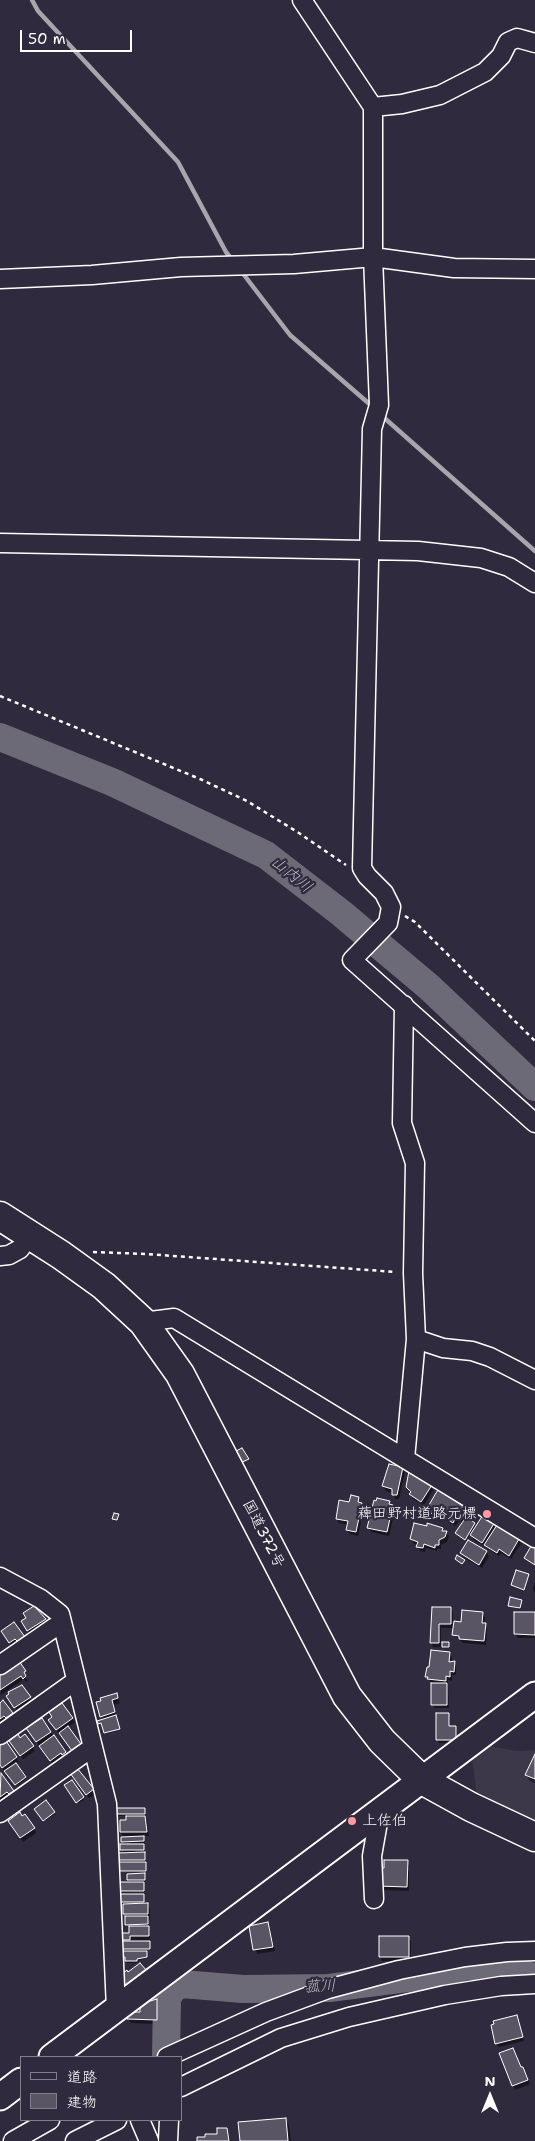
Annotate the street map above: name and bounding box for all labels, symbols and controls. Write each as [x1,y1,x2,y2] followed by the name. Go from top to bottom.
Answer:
[22,20,135,52] scale bar
[28,29,66,49] text: 50 m
[266,852,316,898] water label: 山内川
[238,1497,288,1571] street label: 国道372号
[357,1505,477,1523] place label: 薭田野村道路元標
[481,1508,493,1520] marker: 薭田野村道路元標
[362,1812,407,1830] place label: 上佐伯
[346,1815,358,1827] marker: 上佐伯
[304,1977,336,1997] water label: 菰川
[20,2056,182,2121] legend
[67,2067,97,2087] text: 道路
[465,2071,515,2121] north arrow
[484,2072,496,2090] text: N
[67,2092,97,2112] text: 建物

